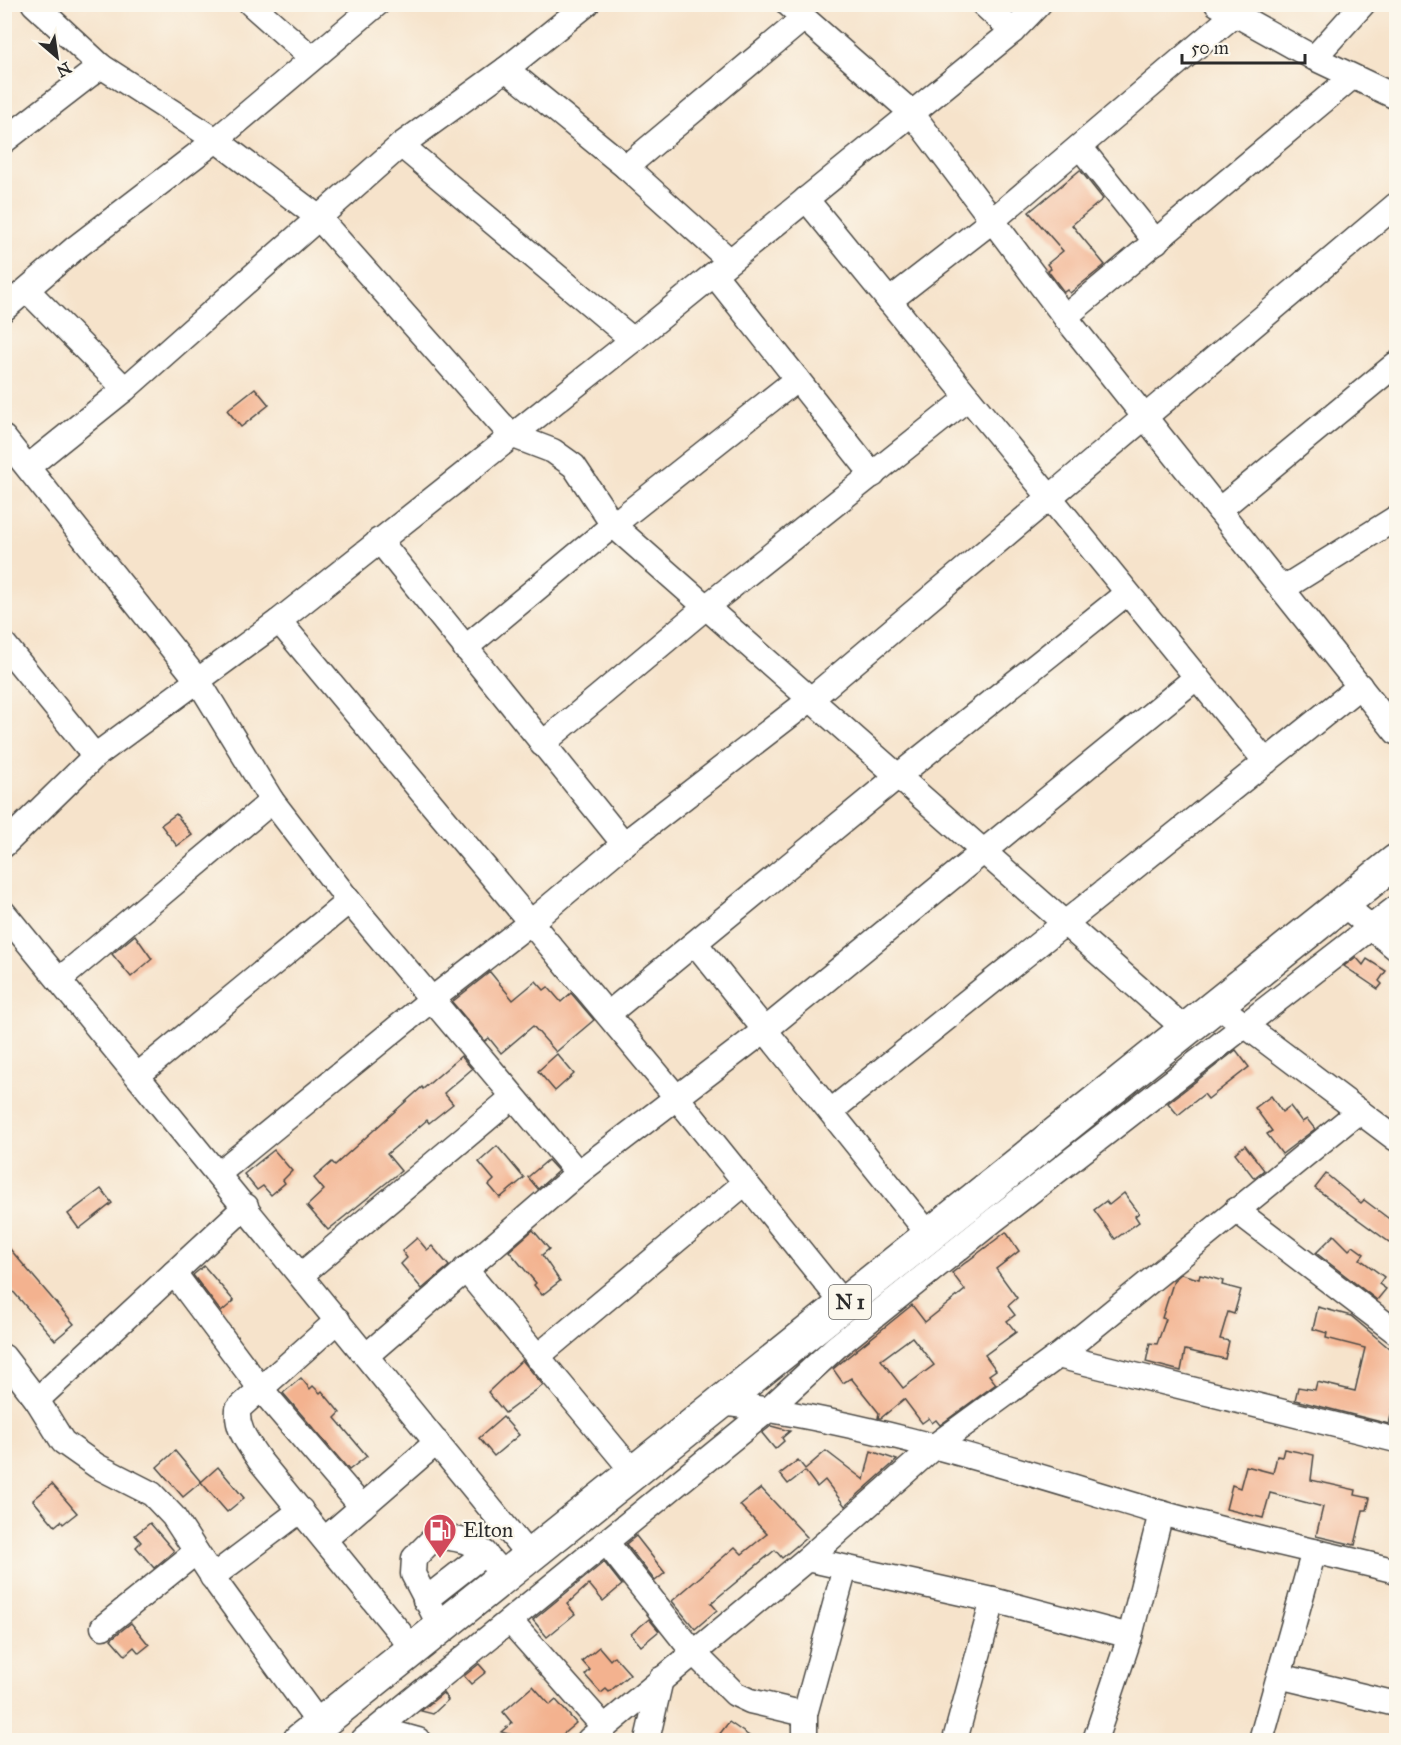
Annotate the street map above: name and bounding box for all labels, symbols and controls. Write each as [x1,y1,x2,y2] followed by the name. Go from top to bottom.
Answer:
[27,27,87,87] north arrow
[1182,27,1305,65] scale bar
[1191,37,1229,59] text: 50 m
[53,58,75,81] text: N
[829,1285,871,1319] road number: N 1
[422,1512,458,1559] fuel station icon: Elton
[463,1517,513,1543] place label: Elton

